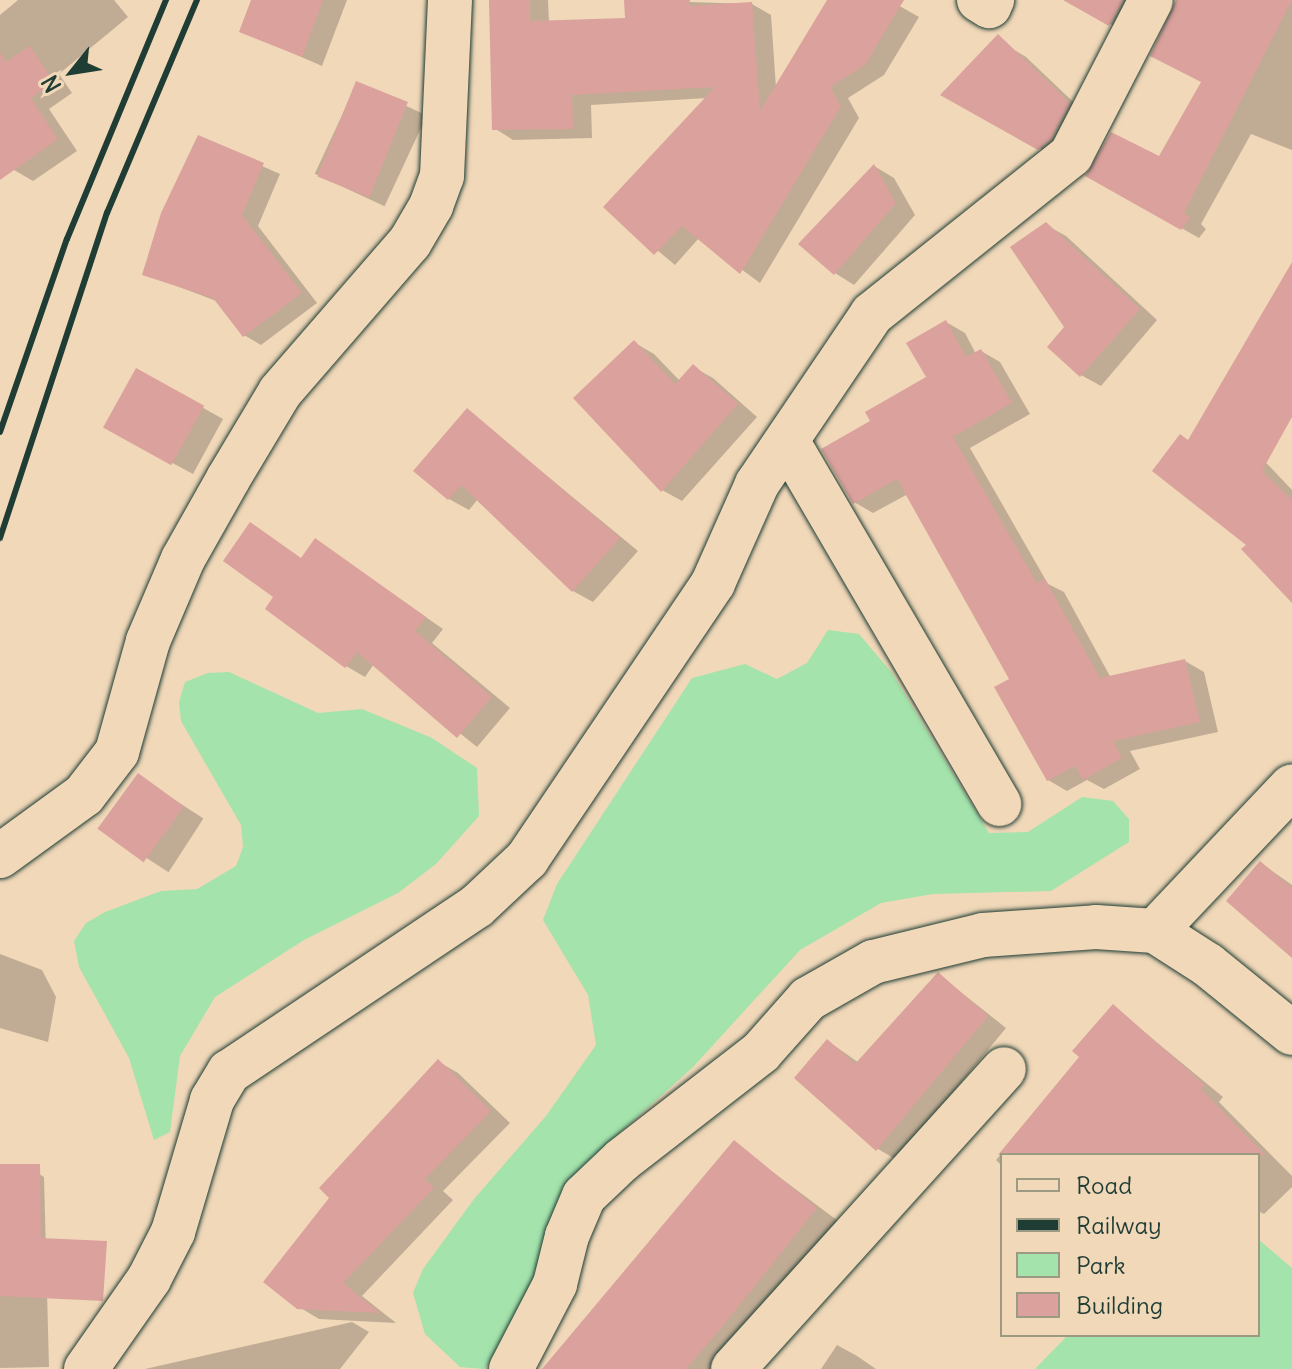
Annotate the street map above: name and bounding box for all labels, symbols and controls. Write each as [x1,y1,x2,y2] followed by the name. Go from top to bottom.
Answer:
[32,32,112,112] north arrow
[35,70,67,98] text: N
[1000,1153,1260,1337] legend
[1076,1170,1132,1200] text: Road
[1076,1210,1162,1240] text: Railway
[1076,1250,1126,1280] text: Park
[1076,1290,1163,1320] text: Building

